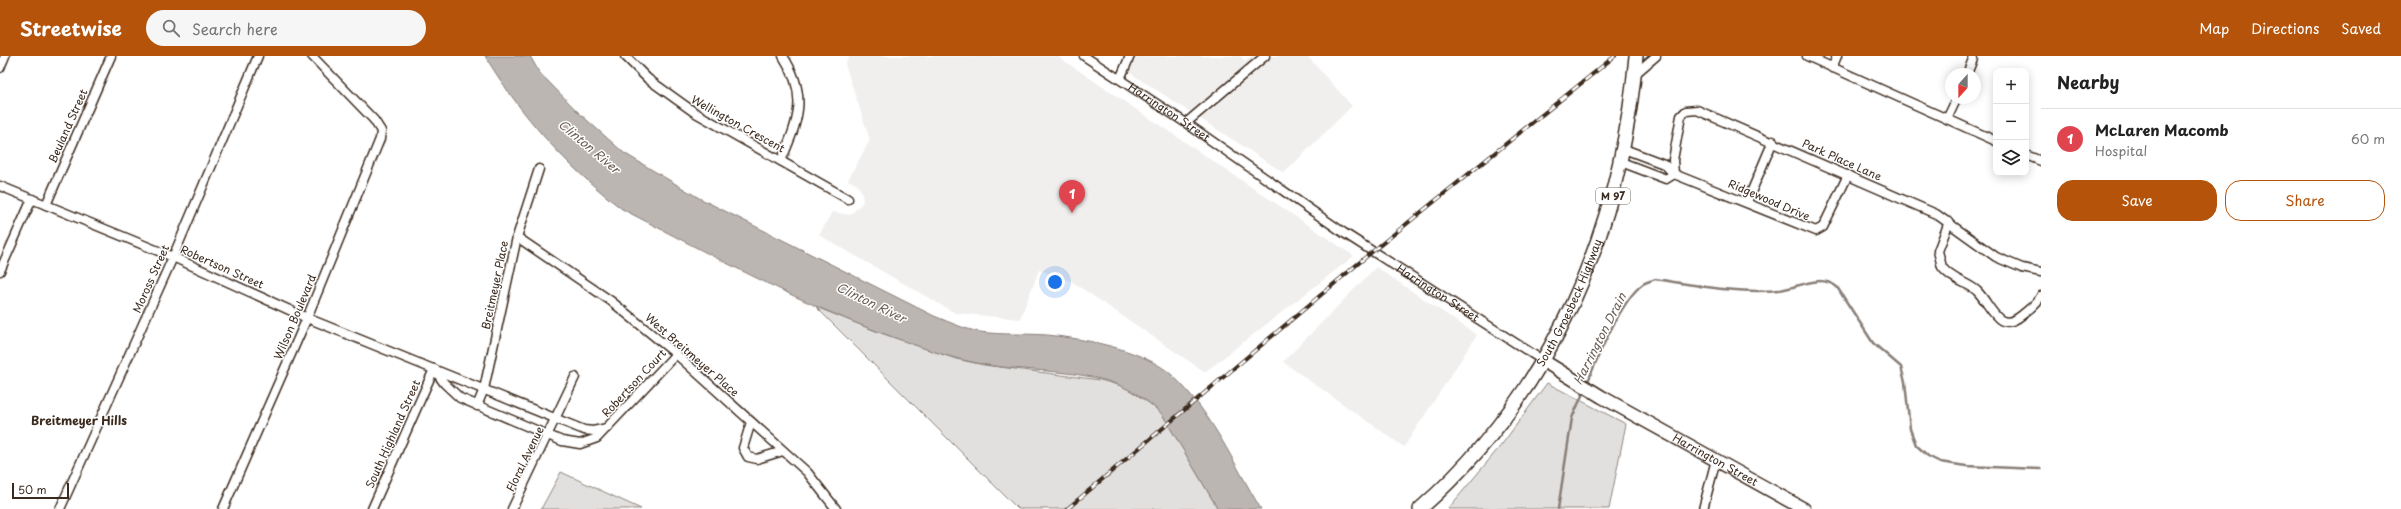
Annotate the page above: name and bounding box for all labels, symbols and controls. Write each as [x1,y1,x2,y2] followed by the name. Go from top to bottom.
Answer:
[146,10,426,46] search box
[20,14,122,42] text: Streetwise
[160,17,182,39] icon: search
[192,17,278,40] text: Search here
[2199,18,2229,39] text: Map
[2251,18,2319,39] text: Directions
[2341,18,2381,39] text: Saved
[1945,68,1981,104] north arrow
[1993,68,2029,176] map controls
[1993,68,2029,104] button: +
[2057,69,2119,95] text: Nearby
[1125,78,1214,146] street label: Harrington Street
[44,86,92,166] street label: Beuland Street
[688,91,789,157] street label: Wellington Crescent
[1993,104,2029,140] button: −
[555,115,625,178] water label: Clinton River
[2095,118,2228,141] text: McLaren Macomb
[2067,129,2073,148] text: 1
[2351,129,2385,148] text: 60 m
[1800,134,1885,185] street label: Park Place Lane
[1993,140,2029,176] button: layers
[2095,141,2147,160] text: Hospital
[1726,175,1813,224] street label: Ridgewood Drive
[1059,180,1085,213] pin: 1
[2057,180,2217,221] button: Save
[2225,180,2385,221] button: Share
[1596,188,1630,204] road number: M 97
[1532,237,1606,370] street label: South Groesbeck Highway
[477,239,512,331] street label: Breitmeyer Place
[128,241,173,316] street label: Moross Street
[178,241,267,293] street label: Robertson Street
[1393,260,1483,326] street label: Harrington Street
[269,271,320,362] street label: Wilson Boulevard
[1045,272,1065,292] your location
[834,278,911,327] water label: Clinton River
[1568,289,1630,388] water label: Harrington Drain
[642,309,743,400] street label: West Breitmeyer Place
[598,344,670,420] street label: Robertson Court
[361,376,424,491] street label: South Highland Street
[31,411,127,429] district label: Breitmeyer Hills
[501,423,548,494] street label: Floral Avenue
[1670,429,1762,490] street label: Harrington Street
[12,481,69,500] scale bar
[18,481,47,498] text: 50 m

